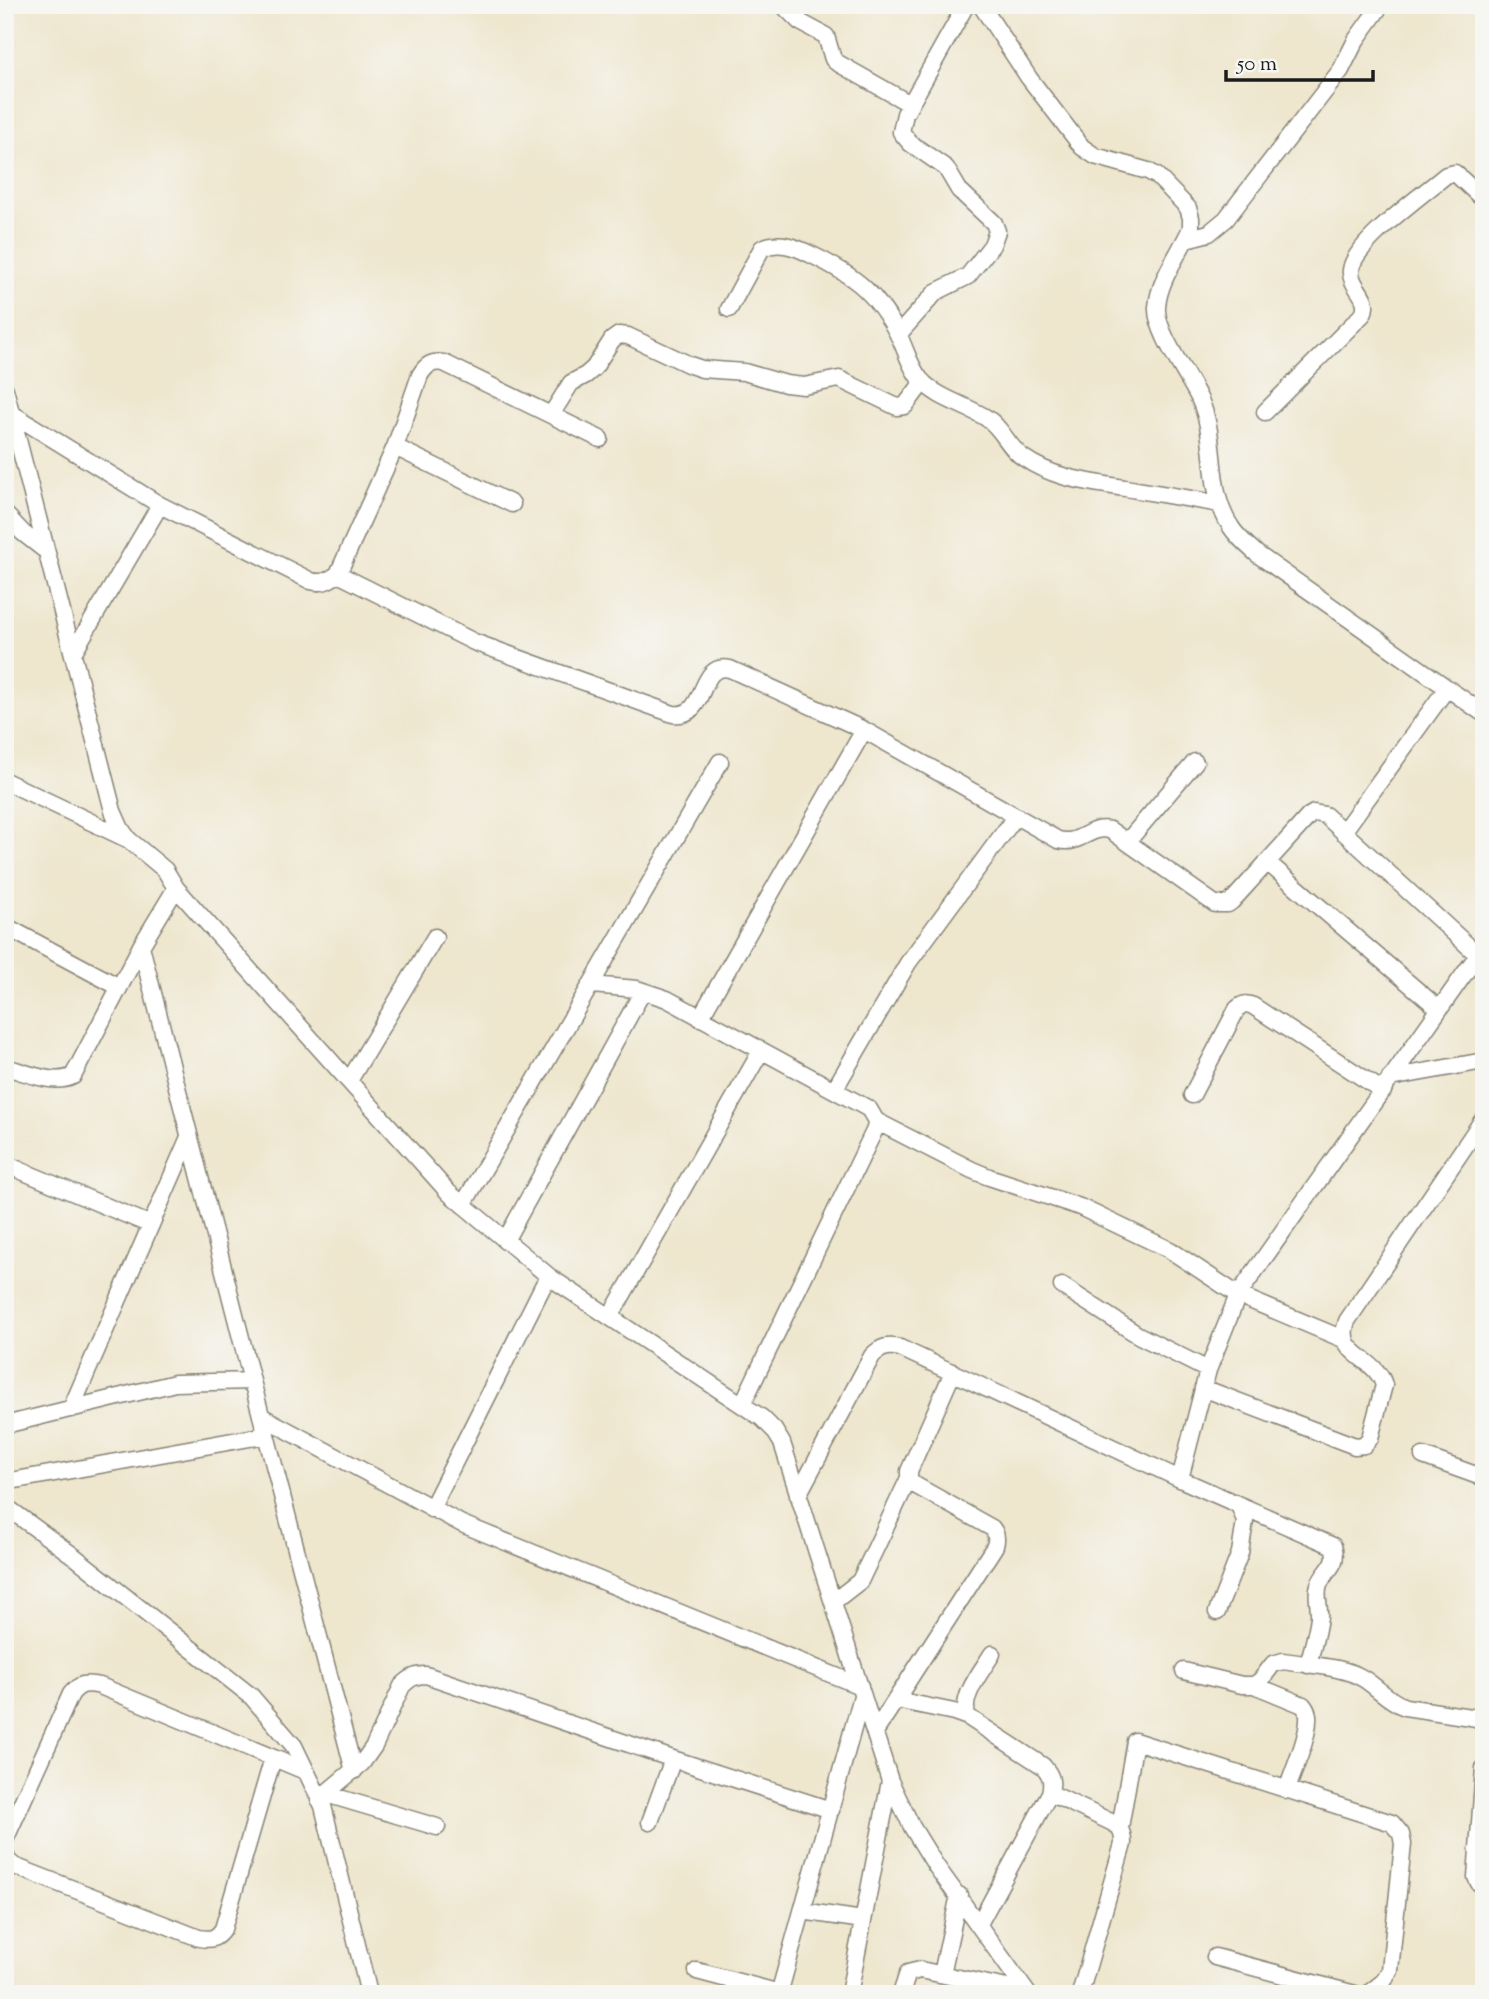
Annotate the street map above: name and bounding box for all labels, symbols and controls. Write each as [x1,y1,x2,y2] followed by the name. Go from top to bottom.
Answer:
[1226,38,1374,82] scale bar
[1236,50,1277,80] text: 50 m

